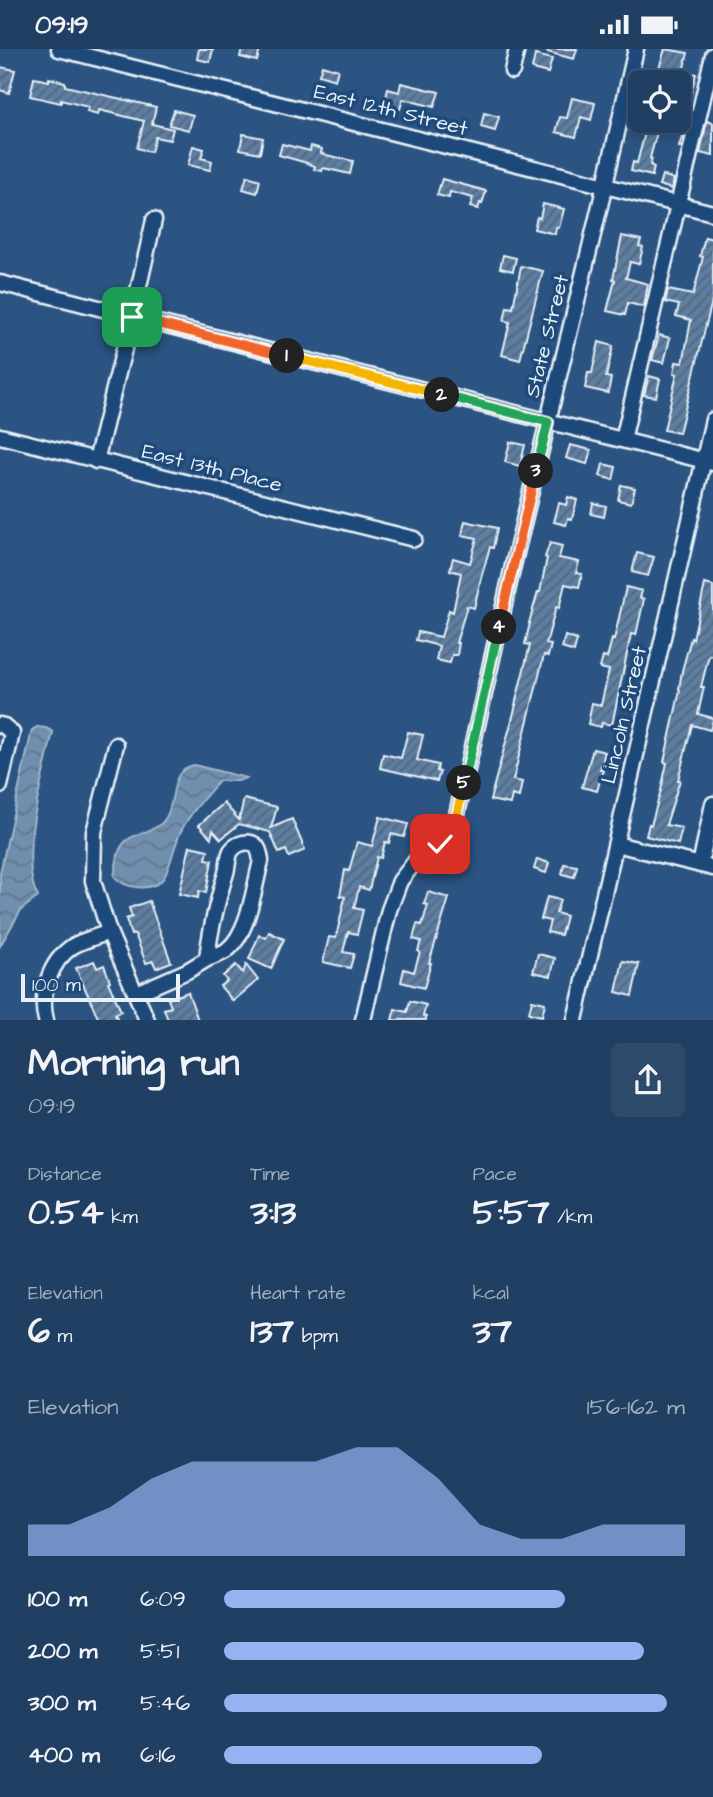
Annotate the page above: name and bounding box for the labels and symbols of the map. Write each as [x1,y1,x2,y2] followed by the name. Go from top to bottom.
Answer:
[311,77,471,143] street label: East 12th Street
[518,271,576,401] street label: State Street
[102,287,162,347] pin
[270,339,304,373] pin: 1
[424,377,460,413] pin: 2
[139,437,285,499] street label: East 13th Place
[518,453,554,489] pin: 3
[482,609,516,645] pin: 4
[594,643,654,787] street label: Lincoln Street
[447,765,482,801] pin: 5
[410,814,470,874] pin
[21,971,180,1003] scale bar

